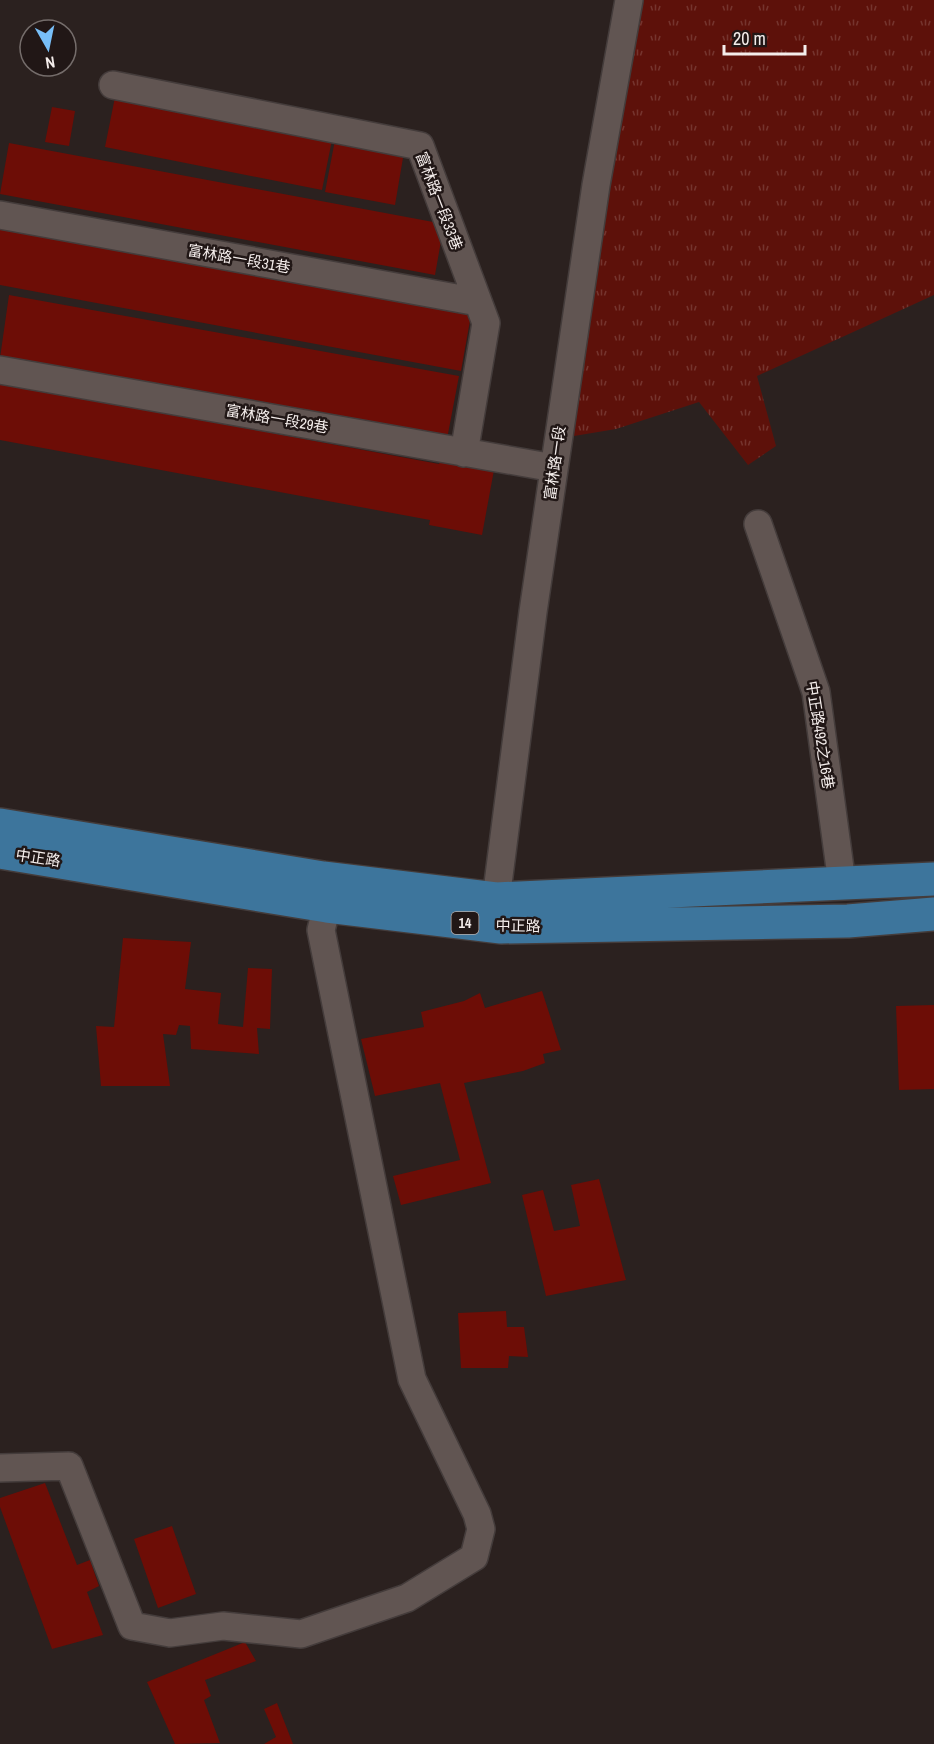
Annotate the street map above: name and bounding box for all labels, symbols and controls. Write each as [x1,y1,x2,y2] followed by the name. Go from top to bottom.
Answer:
[18,18,78,78] north arrow
[724,18,805,56] scale bar
[733,26,766,51] text: 20 m
[44,51,57,74] text: N
[411,149,468,253] street label: 富林路一段33巷
[186,239,292,278] street label: 富林路一段31巷
[224,399,330,438] street label: 富林路一段29巷
[539,424,570,502] street label: 富林路一段
[802,679,839,790] street label: 中正路492之16巷
[14,844,62,871] street label: 中正路
[452,912,478,934] road number: 14
[495,915,541,936] street label: 中正路

